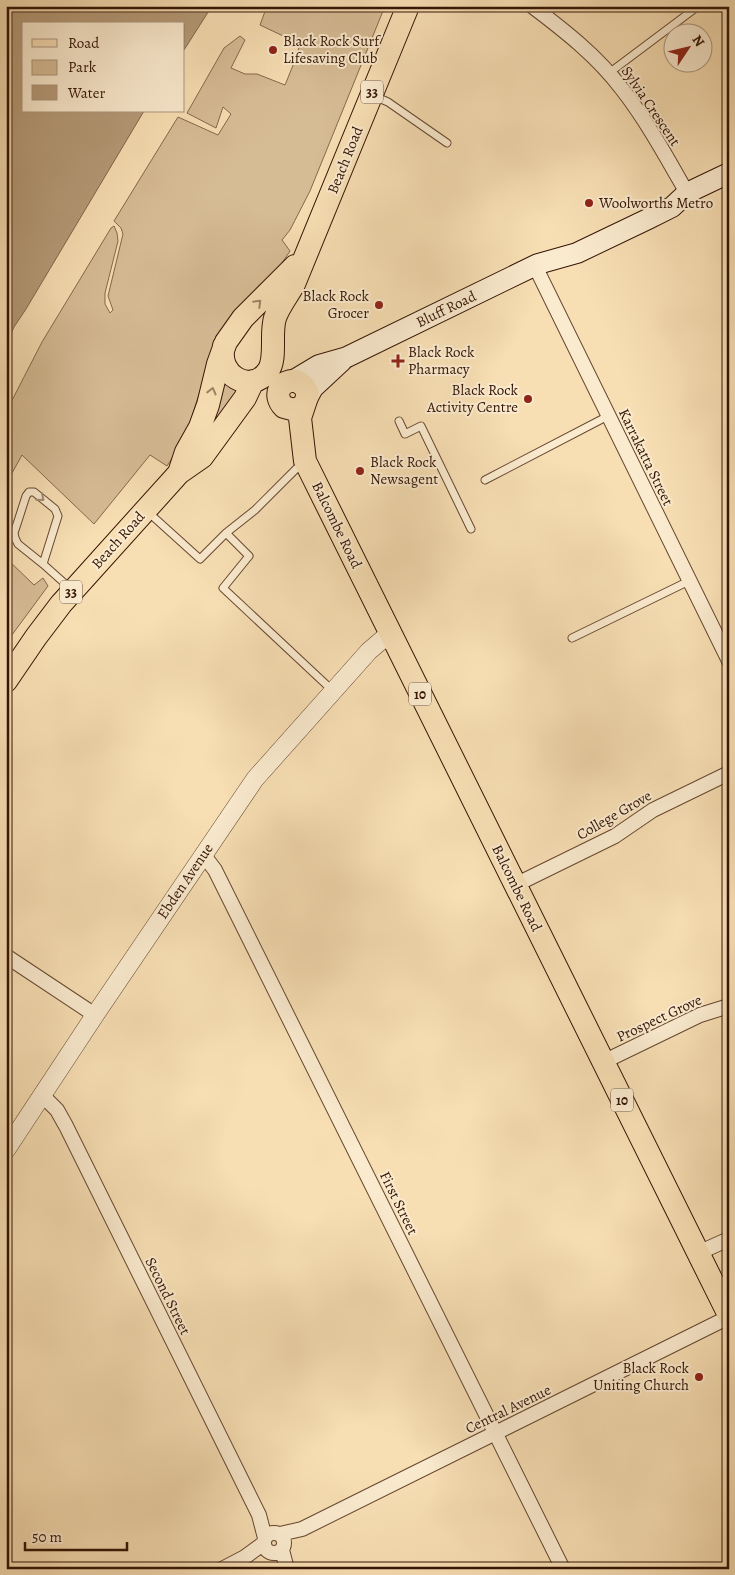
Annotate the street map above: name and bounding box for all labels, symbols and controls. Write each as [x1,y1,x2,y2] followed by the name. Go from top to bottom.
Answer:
[22,22,185,112] legend
[662,22,712,72] north arrow
[283,31,381,68] place label: Black Rock Surf Lifesaving Club
[688,31,709,50] text: N
[68,33,100,53] text: Road
[267,44,279,56] marker: Black Rock Surf Lifesaving Club
[68,57,97,77] text: Park
[617,62,685,150] street label: Sylvia Crescent
[361,80,383,104] road number: 33
[67,83,105,103] text: Water
[322,122,368,197] street label: Beach Road
[598,193,713,213] place label: Woolworths Metro
[583,197,595,209] marker: Woolworths Metro
[413,285,480,332] street label: Bluff Road
[303,286,370,323] place label: Black Rock Grocer
[373,299,385,311] marker: Black Rock Grocer
[252,300,261,309] one-way arrow
[408,342,475,379] place label: Black Rock Pharmacy
[392,355,404,367] marker: Black Rock Pharmacy
[426,380,519,417] place label: Black Rock Activity Centre
[206,387,217,396] one-way arrow
[522,393,534,405] marker: Black Rock Activity Centre
[614,405,678,509] street label: Karrakatta Street
[370,452,438,489] place label: Black Rock Newsagent
[354,465,366,477] marker: Black Rock Newsagent
[307,478,367,573] street label: Balcombe Road
[35,492,44,500] one-way arrow
[87,506,150,573] street label: Beach Road
[60,580,82,604] road number: 33
[409,682,431,706] road number: 10
[573,785,655,844] street label: College Grove
[152,839,218,923] street label: Ebden Avenue
[487,841,547,936] street label: Balcombe Road
[613,989,705,1046] street label: Prospect Grove
[611,1088,633,1112] road number: 10
[375,1168,423,1238] street label: First Street
[141,1254,195,1338] street label: Second Street
[593,1358,690,1395] place label: Black Rock Uniting Church
[693,1371,705,1383] marker: Black Rock Uniting Church
[462,1380,554,1438] street label: Central Avenue
[25,1520,128,1552] scale bar
[32,1527,62,1547] text: 50 m

